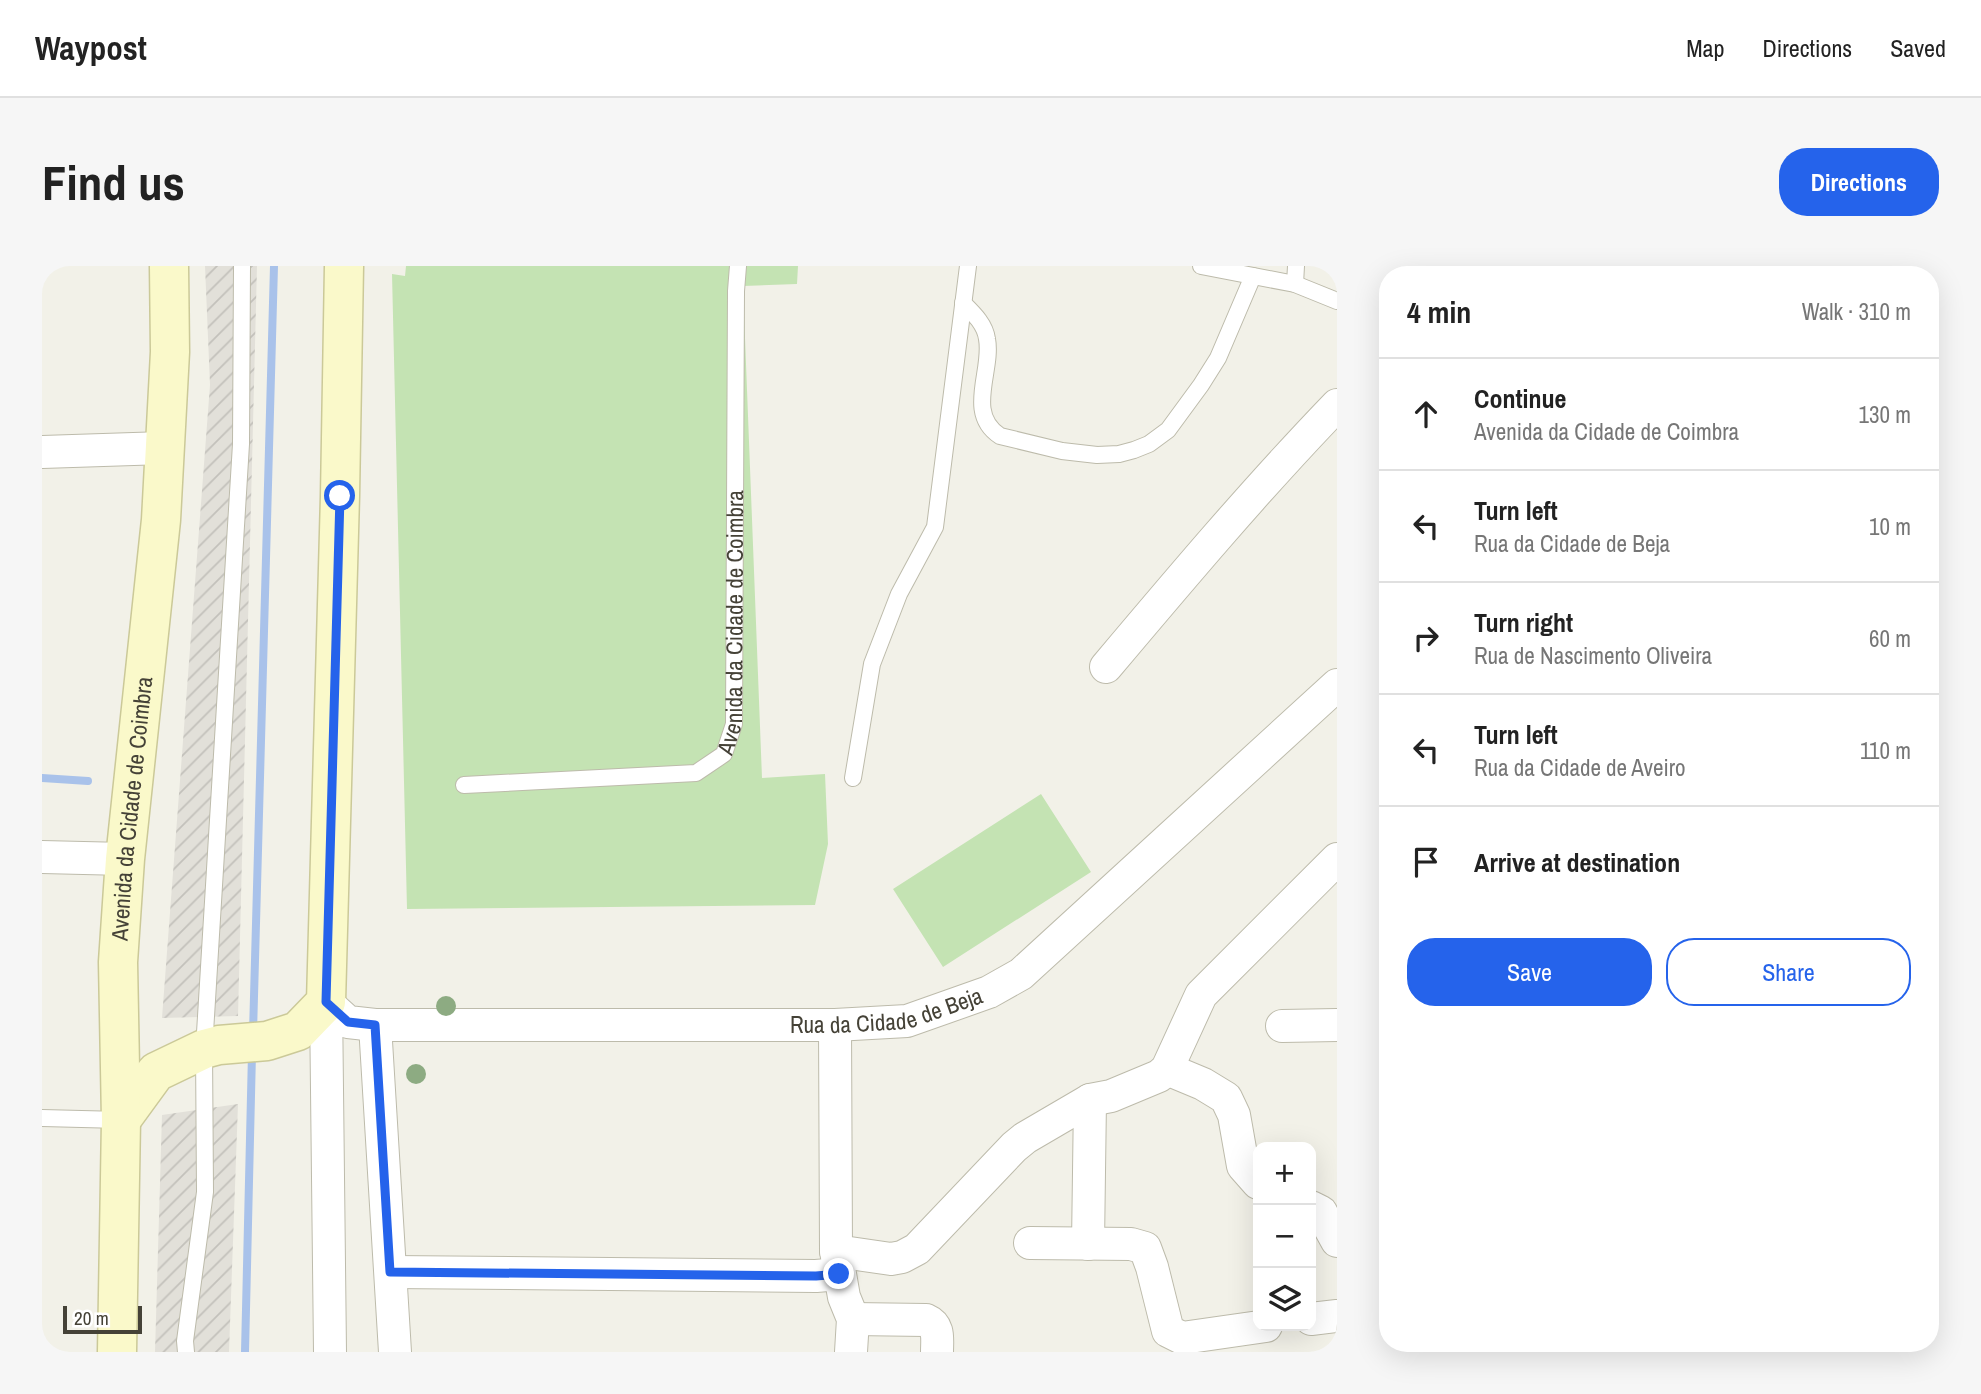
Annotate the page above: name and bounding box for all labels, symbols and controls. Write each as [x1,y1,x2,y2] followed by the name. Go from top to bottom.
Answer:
[35,26,147,70] text: Waypost
[1686,32,1724,64] text: Map
[1762,32,1852,64] text: Directions
[1890,32,1946,64] text: Saved
[1779,148,1939,216] button: Directions
[42,149,185,215] text: Find us
[1407,292,1471,332] text: 4 min
[1802,296,1911,327] text: Walk · 310 m
[1474,381,1566,416] text: Continue
[1407,395,1445,433] icon: ahead
[1859,399,1911,430] text: 130 m
[1474,416,1739,447] text: Avenida da Cidade de Coimbra
[324,480,355,511] route start
[709,490,750,759] street label: Avenida da Cidade de Coimbra
[1474,493,1558,528] text: Turn left
[1407,507,1445,545] icon: left
[1869,511,1911,542] text: 10 m
[1474,528,1670,559] text: Rua da Cidade de Beja
[1474,605,1573,640] text: Turn right
[1407,619,1445,657] icon: right
[1869,623,1911,654] text: 60 m
[1474,640,1712,671] text: Rua de Nascimento Oliveira
[103,675,159,943] street label: Avenida da Cidade de Coimbra
[1474,717,1558,752] text: Turn left
[1407,731,1445,769] icon: left
[1860,735,1911,766] text: 110 m
[1474,752,1686,783] text: Rua da Cidade de Aveiro
[1407,843,1445,881] icon: arrive
[1474,845,1680,880] text: Arrive at destination
[1407,938,1652,1006] button: Save
[1666,938,1911,1006] button: Share
[790,979,987,1040] street label: Rua da Cidade de Beja
[1253,1142,1316,1331] map controls
[1253,1142,1316,1205] button: +
[1253,1205,1316,1268] button: −
[823,1258,854,1289] route end
[1253,1268,1316,1331] button: layers
[63,1303,142,1335] scale bar
[74,1305,109,1331] text: 20 m

